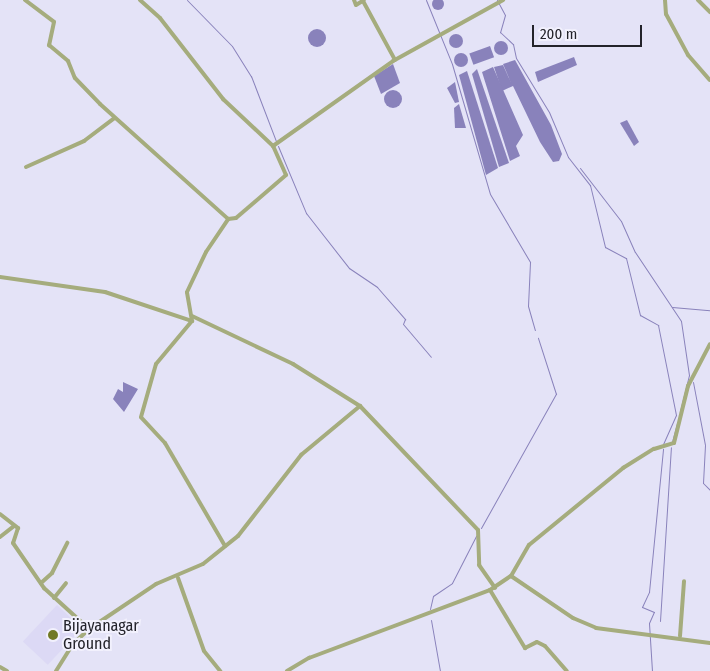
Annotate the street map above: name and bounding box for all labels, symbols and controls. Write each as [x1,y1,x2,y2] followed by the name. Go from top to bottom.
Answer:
[535,15,645,47] scale bar
[540,25,577,43] text: 200 m
[63,616,139,654] place label: Bijayanagar Ground
[47,629,59,641] marker: Bijayanagar Ground

